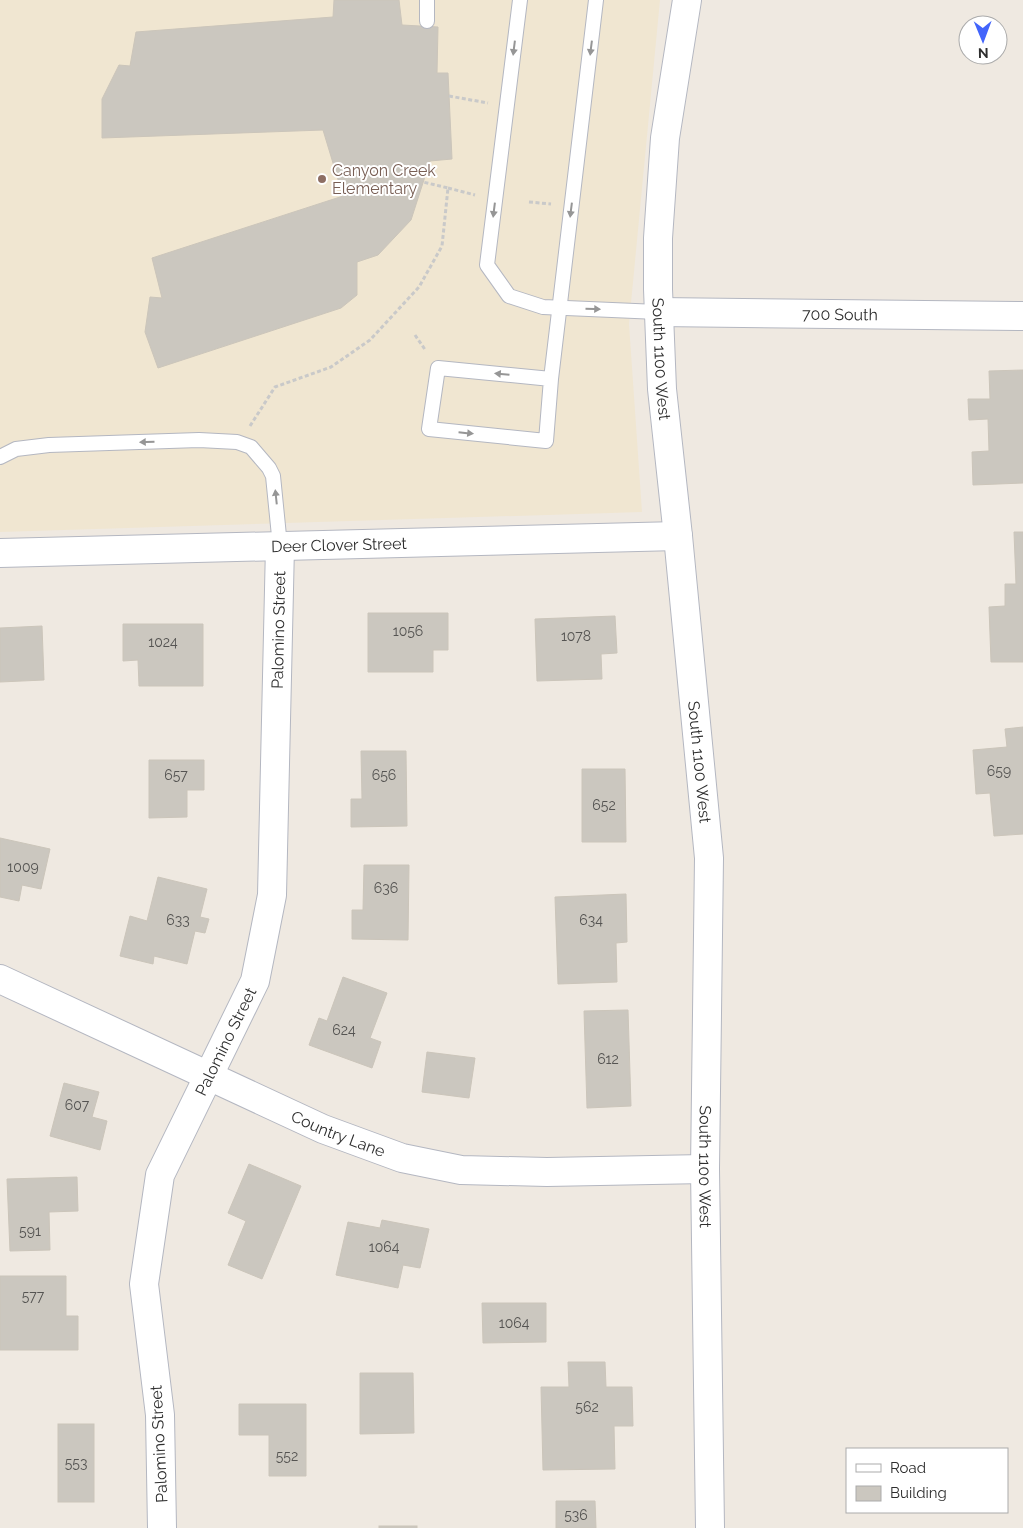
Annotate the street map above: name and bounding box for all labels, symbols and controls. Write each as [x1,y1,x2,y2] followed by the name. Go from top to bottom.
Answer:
[958,15,1008,65] north arrow
[510,41,518,57] one-way arrow
[586,41,594,57] one-way arrow
[978,45,989,61] text: N
[332,161,436,198] place label: Canyon Creek Elementary
[316,173,328,185] marker: Canyon Creek Elementary
[490,202,498,218] one-way arrow
[567,202,575,218] one-way arrow
[649,297,675,422] street label: South 1100 West
[802,304,878,324] street label: 700 South
[585,306,601,314] one-way arrow
[494,370,510,378] one-way arrow
[458,429,474,437] one-way arrow
[139,438,155,446] one-way arrow
[272,489,280,505] one-way arrow
[271,533,408,556] street label: Deer Clover Street
[267,570,289,689] street label: Palomino Street
[393,623,423,639] house number: 1056
[561,628,591,644] house number: 1078
[148,634,178,650] house number: 1024
[684,700,715,825] street label: South 1100 West
[987,763,1011,779] house number: 659
[164,767,188,783] house number: 657
[372,767,396,783] house number: 656
[592,797,616,813] house number: 652
[7,859,39,875] house number: 1009
[374,880,398,896] house number: 636
[166,912,190,928] house number: 633
[579,912,603,928] house number: 634
[191,984,260,1099] street label: Palomino Street
[332,1022,356,1038] house number: 624
[597,1051,619,1067] house number: 612
[65,1097,90,1113] house number: 607
[695,1105,715,1229] street label: South 1100 West
[288,1106,388,1161] street label: Country Lane
[19,1223,41,1239] house number: 591
[369,1239,400,1255] house number: 1064
[22,1288,45,1304] house number: 577
[499,1315,530,1331] house number: 1064
[146,1384,172,1503] street label: Palomino Street
[575,1399,599,1415] house number: 562
[276,1448,298,1464] house number: 552
[846,1448,1008,1513] legend
[65,1455,87,1471] house number: 553
[890,1459,926,1477] text: Road
[890,1484,947,1502] text: Building
[564,1507,588,1523] house number: 536

